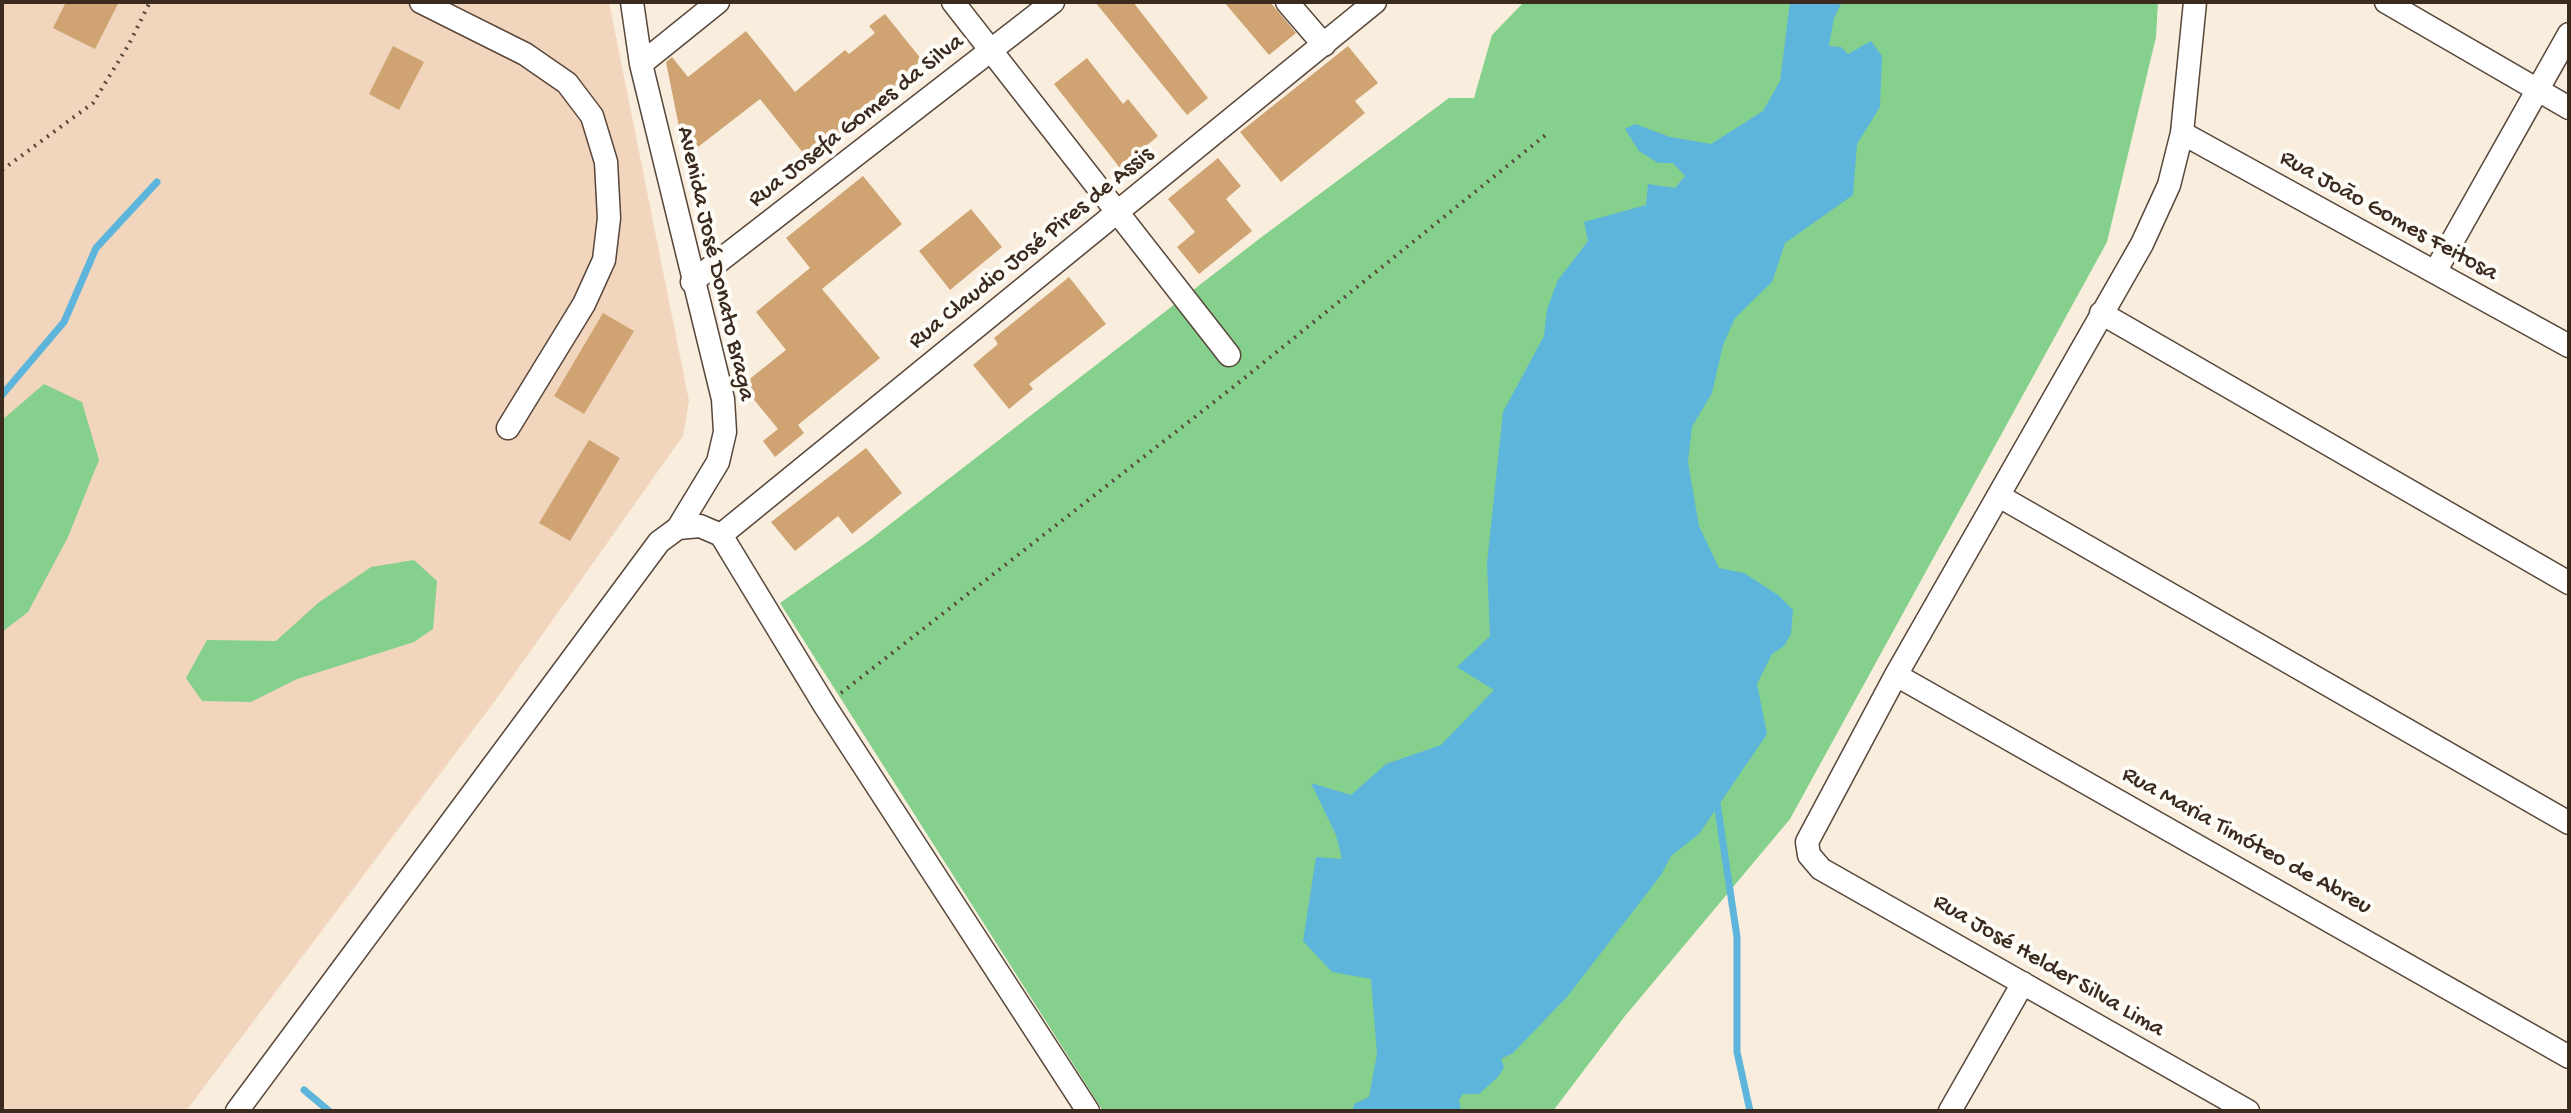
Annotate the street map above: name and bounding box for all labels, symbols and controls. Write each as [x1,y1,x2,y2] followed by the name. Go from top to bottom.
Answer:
[743,29,971,215] street label: Rua Josefa Gomes da Silva
[668,124,760,404] street label: Avenida José Donato Braga
[904,141,1160,357] street label: Rua Claudio José Pires de Assis
[2274,145,2502,289] street label: Rua João Gomes Feitosa
[2116,761,2376,923] street label: Rua Maria Timóteo de Abreu
[1927,889,2169,1045] street label: Rua José Helder Silva Lima

